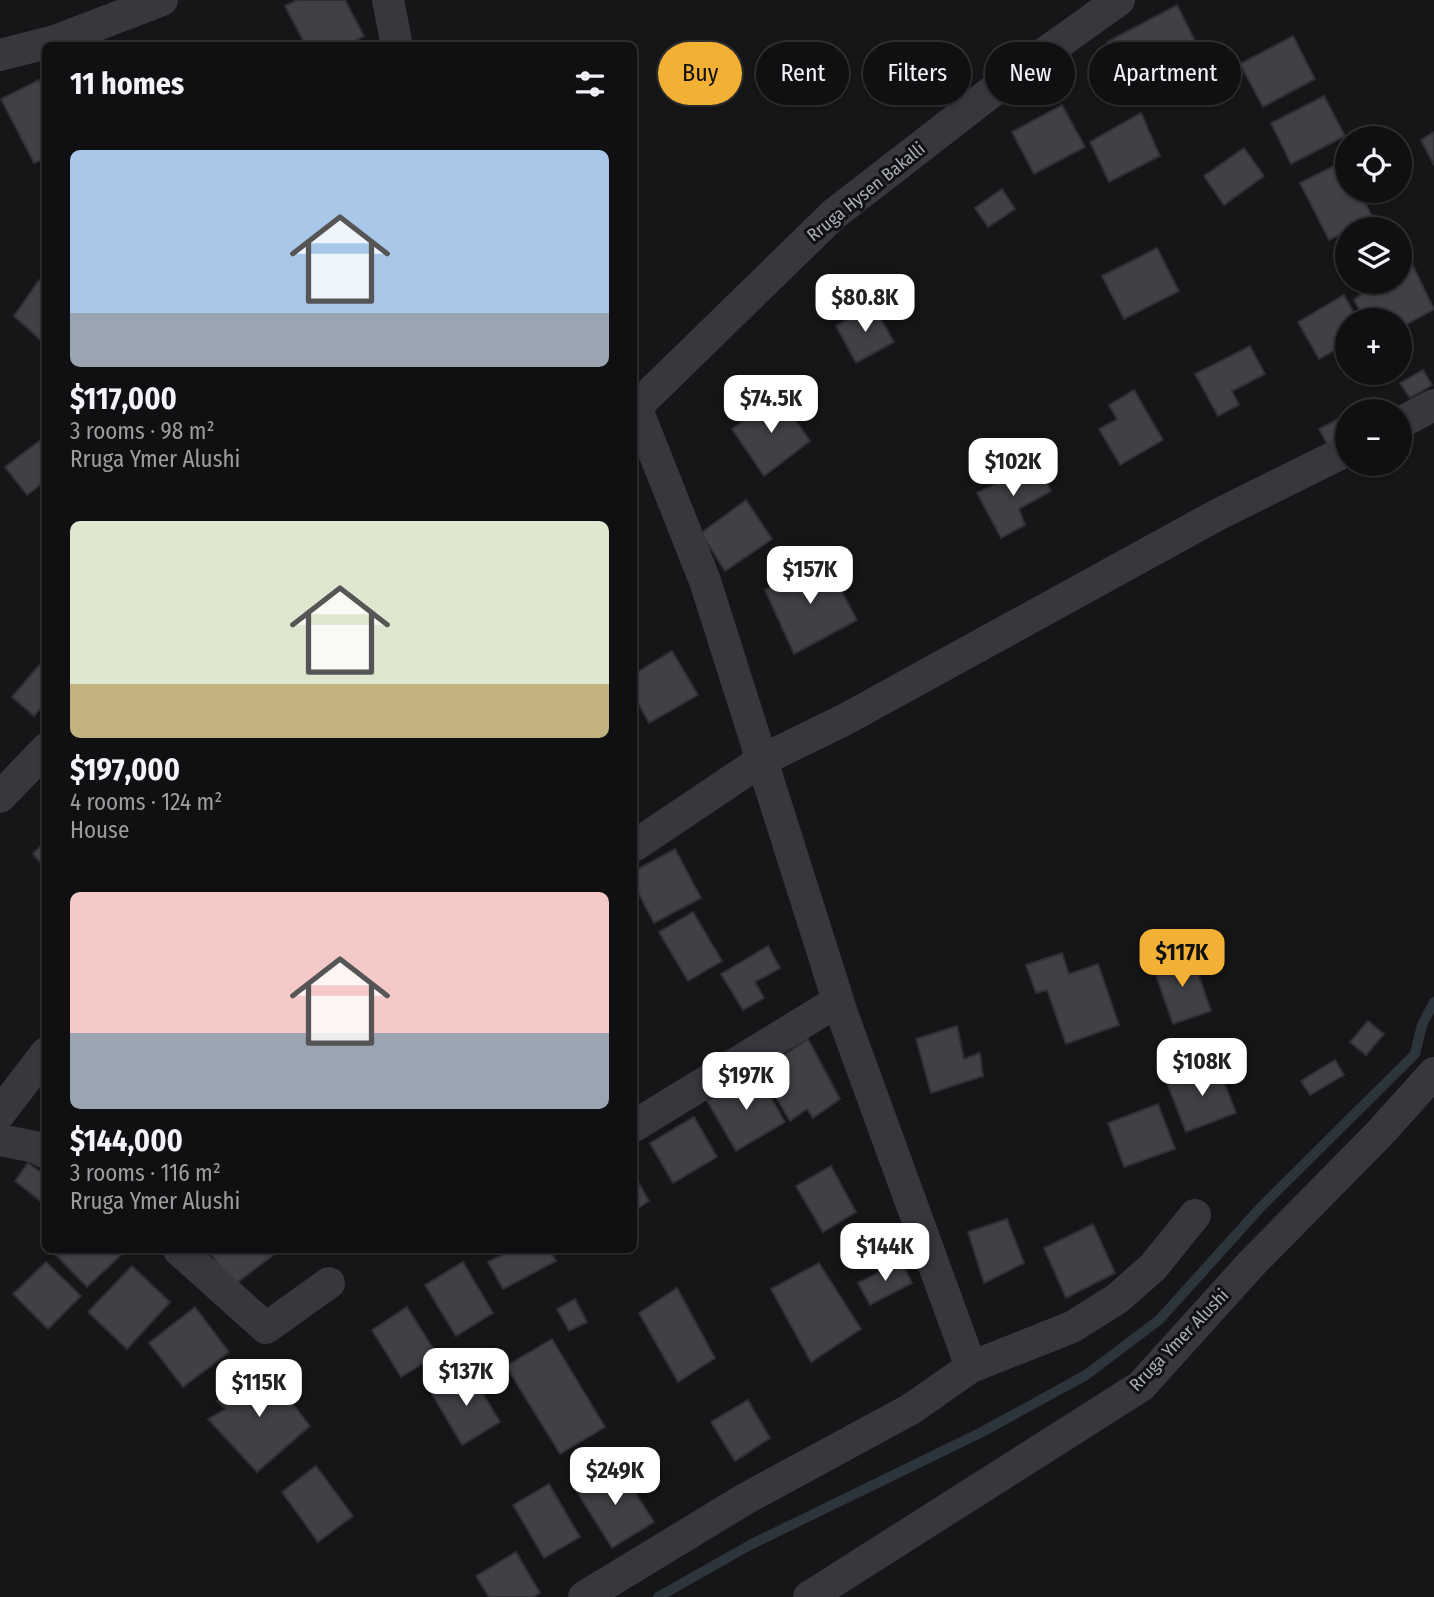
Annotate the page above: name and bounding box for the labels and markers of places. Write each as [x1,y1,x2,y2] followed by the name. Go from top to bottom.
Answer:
[808,274,922,334] pin: $80.8K
[714,376,828,435] pin: $74.5K
[964,438,1062,498] pin: $102K
[761,546,859,606] pin: $157K
[1133,930,1231,989] pin: $117K
[1153,1038,1251,1098] pin: $108K
[697,1052,795,1112] pin: $197K
[836,1224,934,1283] pin: $144K
[417,1348,515,1408] pin: $137K
[210,1360,308,1419] pin: $115K
[566,1448,664,1507] pin: $249K

